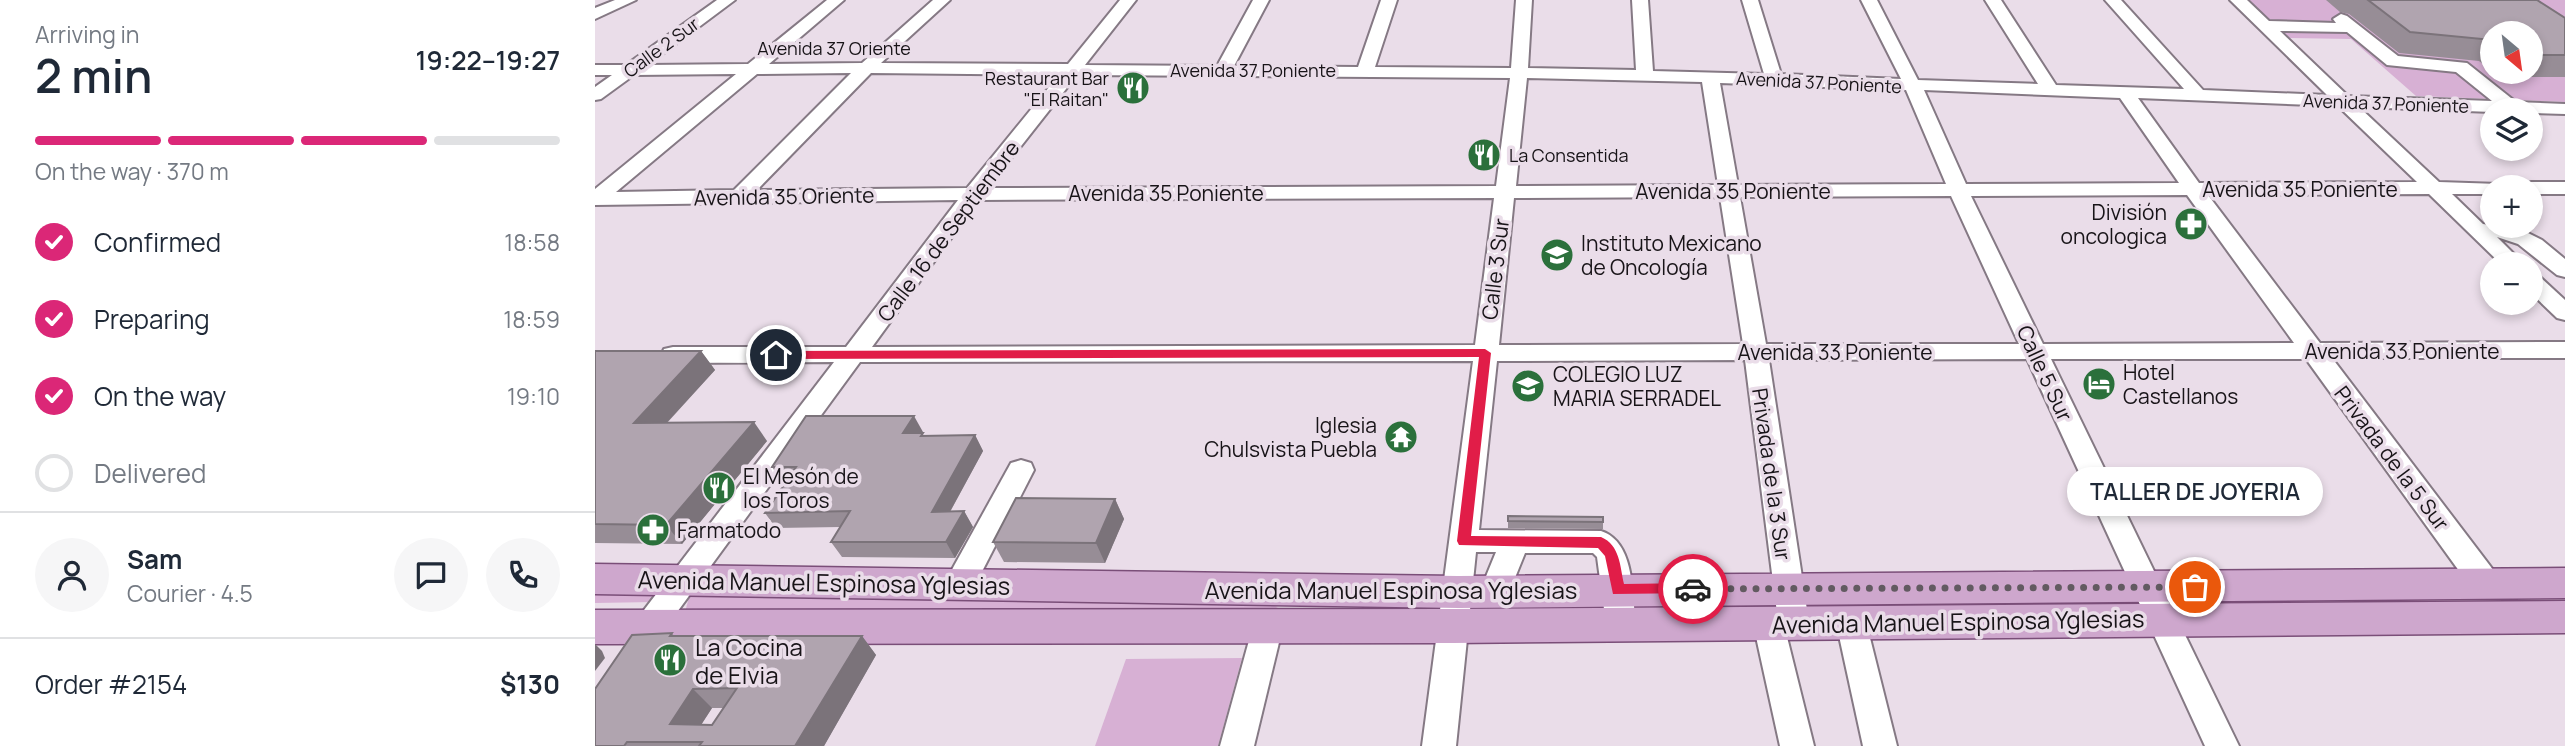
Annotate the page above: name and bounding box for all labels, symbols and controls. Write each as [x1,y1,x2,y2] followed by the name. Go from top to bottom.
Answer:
[619,11,704,82] street label: Calle 2 Sur
[35,18,140,50] text: Arriving in
[2480,21,2543,84] north arrow
[2480,21,2543,315] map controls
[757,36,911,60] street label: Avenida 37 Oriente
[416,42,560,78] text: 19:22–19:27
[35,44,152,107] text: 2 min
[1170,58,1336,82] street label: Avenida 37 Poniente
[985,66,1110,111] place label: Restaurant Bar "El Raitan"
[1735,66,1903,98] street label: Avenida 37 Poniente
[1114,69,1152,107] restaurant icon: Restaurant Bar "El Raitan"
[2303,88,2469,118] street label: Avenida 37 Poniente
[2480,98,2543,161] button: layers
[871,135,1025,327] street label: Calle 16 de Septiembre
[1465,136,1503,174] restaurant icon: La Consentida
[1509,143,1628,167] place label: La Consentida
[35,155,229,187] text: On the way · 370 m
[2202,175,2398,203] street label: Avenida 35 Poniente
[2480,175,2543,238] button: +
[1635,177,1831,205] street label: Avenida 35 Poniente
[1068,179,1264,207] street label: Avenida 35 Poniente
[693,180,875,212] street label: Avenida 35 Oriente
[2061,198,2167,250] place label: División oncologica
[2172,205,2210,243] pharmacy icon: División oncologica
[1475,216,1515,321] street label: Calle 3 Sur
[35,223,73,261] icon: check
[94,224,221,260] text: Confirmed
[504,226,560,258] text: 18:58
[1581,229,1762,281] place label: Instituto Mexicano de Oncología
[1538,236,1576,274] school or university icon: Instituto Mexicano de Oncología
[2480,252,2543,315] button: −
[35,300,73,338] icon: check
[94,301,210,337] text: Preparing
[503,303,560,335] text: 18:59
[2011,321,2079,426] street label: Calle 5 Sur
[746,325,806,385] pin
[757,336,795,374] icon: home
[2305,337,2499,365] street label: Avenida 33 Poniente
[1738,338,1932,366] street label: Avenida 33 Poniente
[2123,358,2238,410] place label: Hotel Castellanos
[1553,360,1721,412] place label: COLEGIO LUZ MARIA SERRADEL
[2080,365,2118,403] hotel icon: Hotel Castellanos
[1509,367,1547,405] school or university icon: COLEGIO LUZ MARIA SERRADEL
[35,377,73,415] icon: check
[94,378,226,414] text: On the way
[507,380,560,412] text: 19:10
[2328,380,2456,536] street label: Privada de la 5 Sur
[1746,386,1798,562] street label: Privada de la 3 Sur
[1204,411,1377,463] place label: Iglesia Chulsvista Puebla
[1382,418,1420,456] temple icon: Iglesia Chulsvista Puebla
[94,455,206,491] text: Delivered
[743,462,859,514] place label: El Mesón de los Toros
[2067,468,2323,517] callout: TALLER DE JOYERIA
[700,469,738,507] restaurant icon: El Mesón de los Toros
[2090,475,2300,507] text: TALLER DE JOYERIA
[634,511,672,549] pharmacy icon: Farmatodo
[677,516,781,544] place label: Farmatodo
[35,538,109,612] button: person
[394,538,468,612] button: chat
[486,538,560,612] button: phone
[127,541,182,577] text: Sam
[1658,554,1728,624] courier
[2165,557,2225,617] pin
[637,562,1011,602] street label: Avenida Manuel Espinosa Yglesias
[2176,568,2214,606] icon: bag
[1674,570,1712,608] icon: car
[1205,573,1577,606] street label: Avenida Manuel Espinosa Yglesias
[127,577,253,609] text: Courier · 4.5
[1771,601,2145,641] street label: Avenida Manuel Espinosa Yglesias
[695,630,803,691] place label: La Cocina de Elvia
[651,641,689,679] restaurant icon: La Cocina de Elvia
[35,666,187,702] text: Order #2154
[500,666,560,702] text: $130

